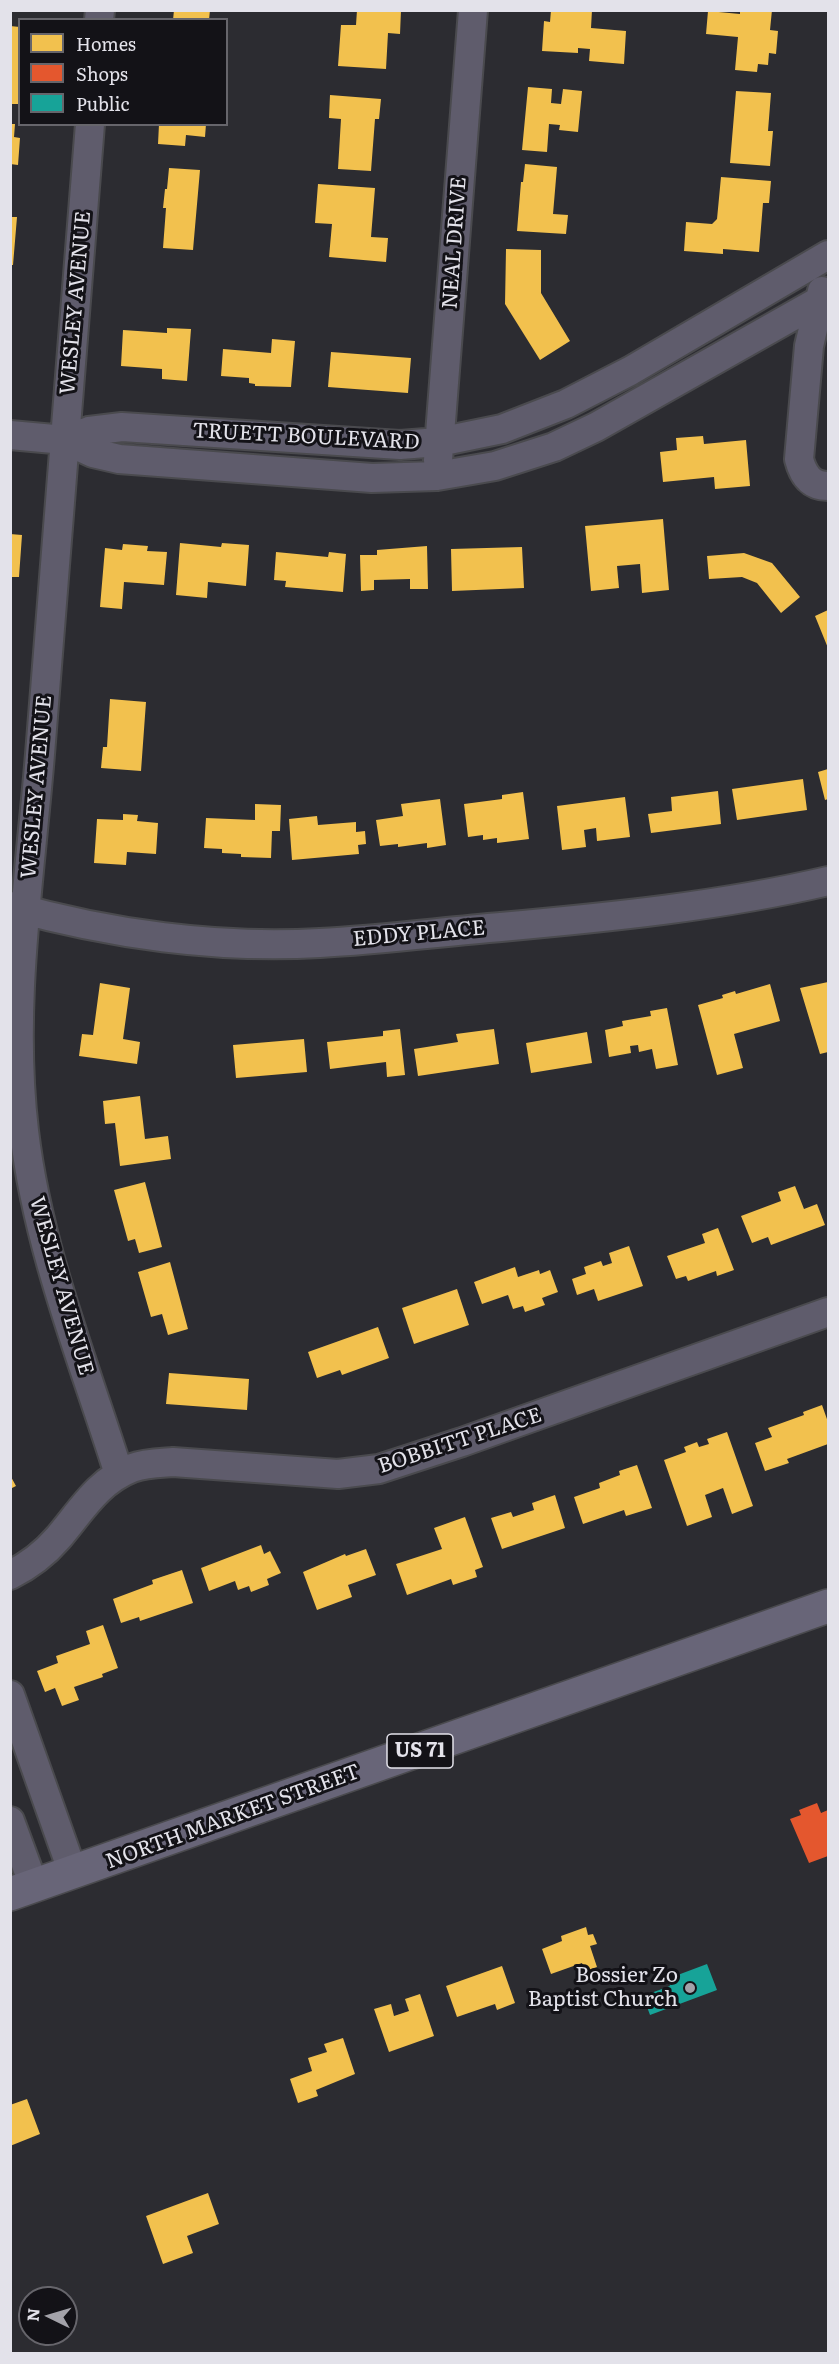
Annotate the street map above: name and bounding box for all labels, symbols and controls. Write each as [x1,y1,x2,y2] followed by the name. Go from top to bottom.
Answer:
[18,18,228,126] legend
[76,30,136,57] text: Homes
[76,60,128,87] text: Shops
[76,90,130,117] text: Public
[438,176,472,310] street label: NEAL DRIVE
[55,210,97,396] street label: WESLEY AVENUE
[192,418,420,456] street label: TRUETT BOULEVARD
[16,694,58,880] street label: WESLEY AVENUE
[352,916,486,952] street label: EDDY PLACE
[23,1194,99,1378] street label: WESLEY AVENUE
[375,1403,545,1479] street label: BOBBITT PLACE
[387,1734,453,1768] road number: US 71
[102,1759,364,1875] street label: NORTH MARKET STREET
[528,1963,678,2013] place label: Bossier Zo Baptist Church
[683,1981,697,1995] marker: Bossier Zo Baptist Church
[18,2286,78,2346] north arrow
[20,2307,45,2322] text: N

